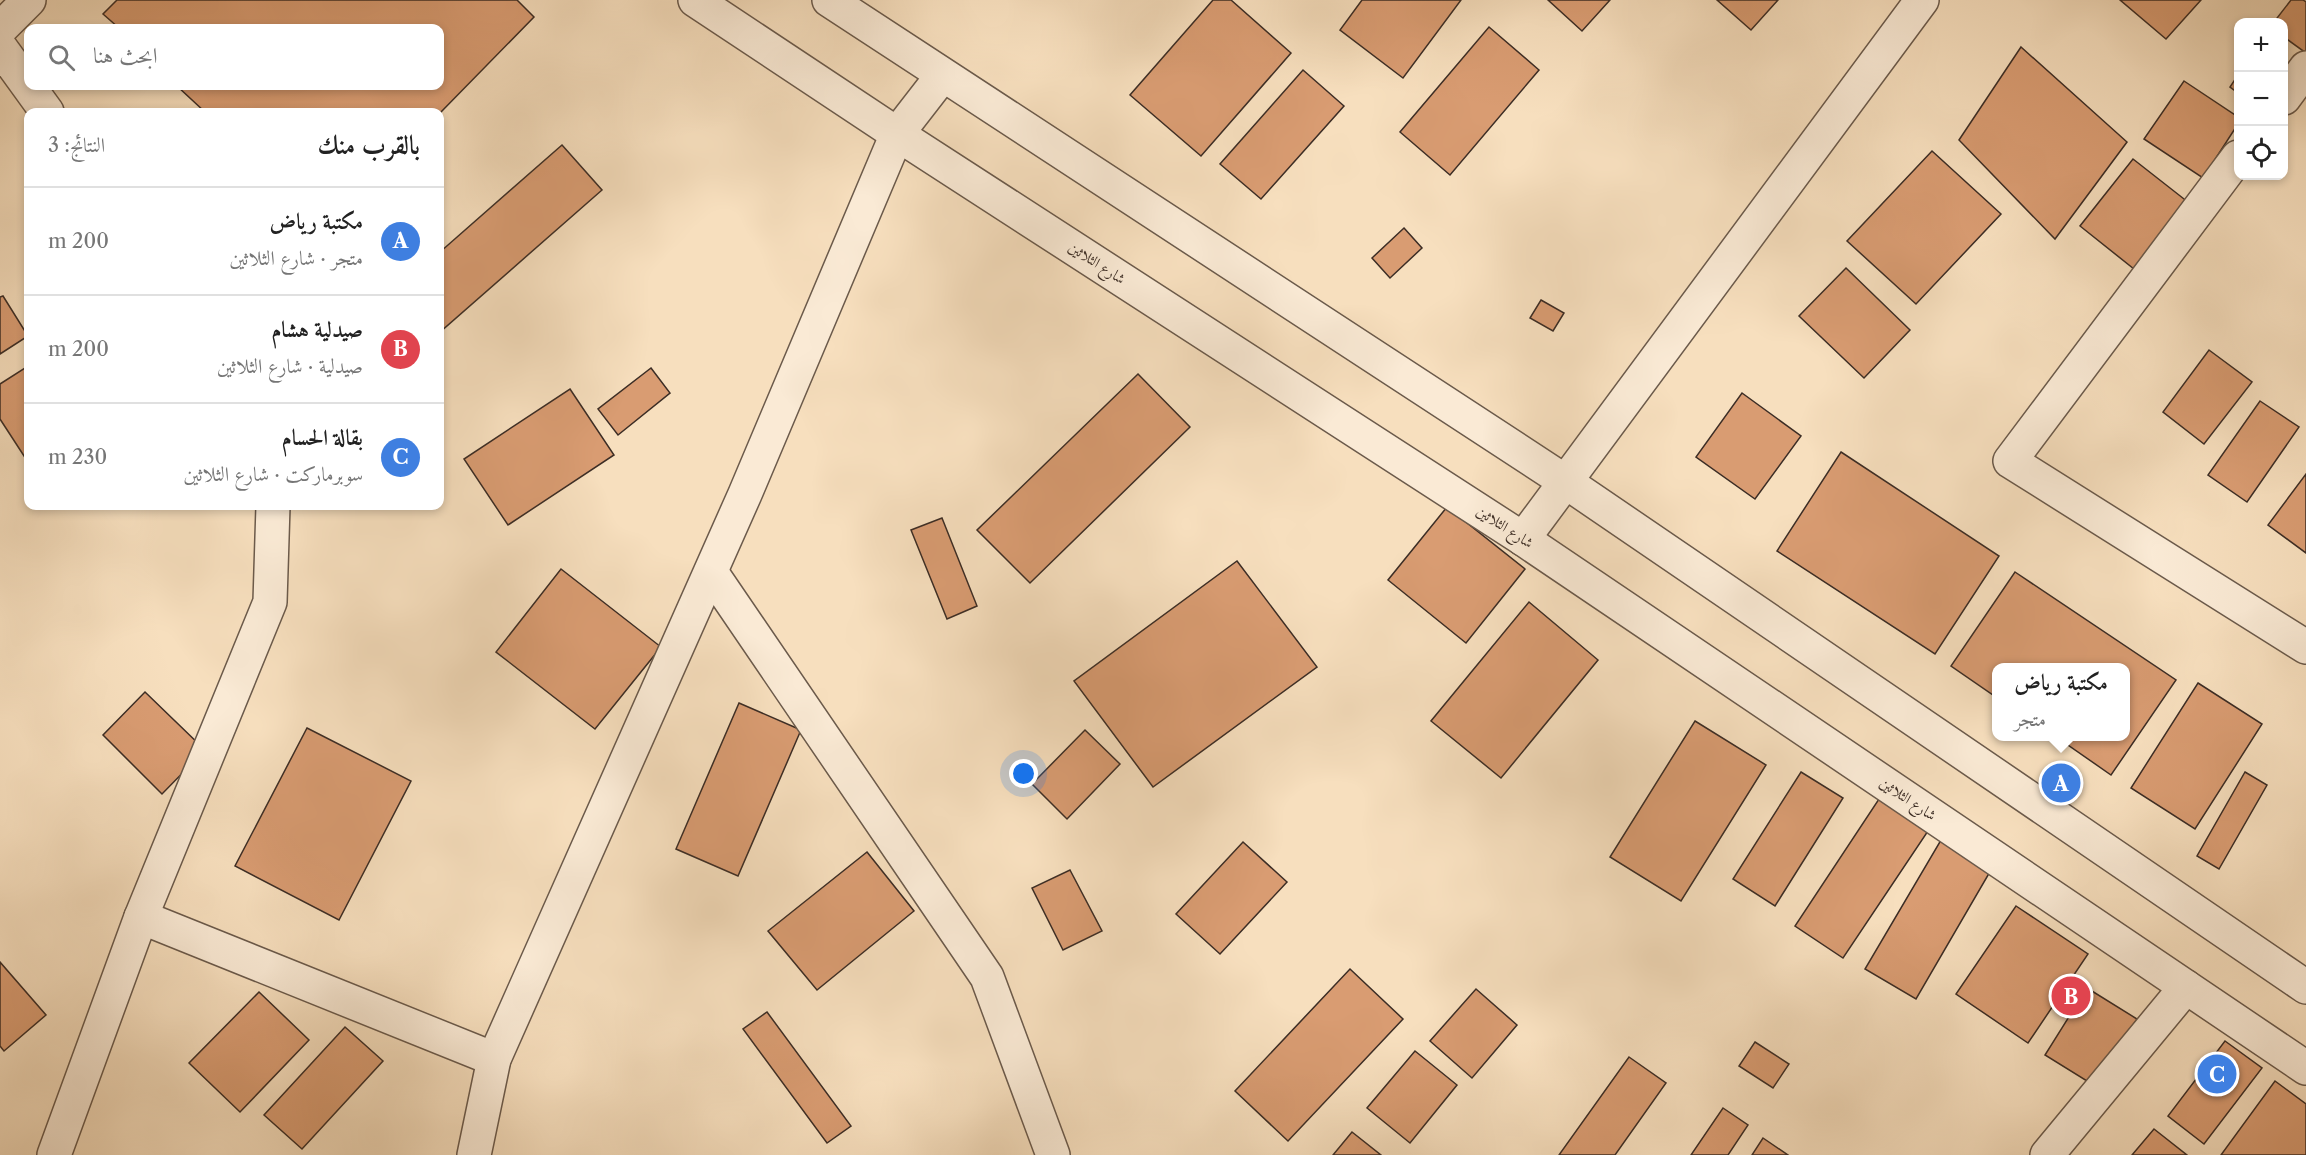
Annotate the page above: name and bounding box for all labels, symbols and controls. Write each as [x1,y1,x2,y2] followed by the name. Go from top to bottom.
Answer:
[2234,18,2288,180] map controls
[2234,18,2288,72] button: +
[24,24,444,90] search box
[45,41,78,74] icon: search
[93,42,158,69] text: ابحث هنا
[2234,72,2288,126] button: −
[2234,126,2288,180] button: locate
[317,129,420,161] text: بالقرب منك
[48,133,105,157] text: النتائج: 3
[270,208,363,235] text: مكتبة رياض
[48,229,109,253] text: 200 m
[393,229,408,253] text: A
[1063,237,1129,291] street label: شارع الثلاثين
[229,246,363,270] text: متجر · شارع الثلاثين
[271,316,363,343] text: صيدلية هشام
[48,337,109,361] text: 200 m
[393,337,408,361] text: B
[217,354,363,378] text: صيدلية · شارع الثلاثين
[282,424,363,451] text: بقالة الحسام
[48,445,107,469] text: 230 m
[392,445,409,469] text: C
[183,462,363,486] text: سوبرماركت · شارع الثلاثين
[1471,501,1537,555] street label: شارع الثلاثين
[1992,663,2130,741] popup
[2014,669,2108,696] text: مكتبة رياض
[2014,707,2046,731] text: متجر
[1009,759,1038,788] your location
[2042,760,2080,806] pin: A
[1874,773,1940,828] street label: شارع الثلاثين
[2052,974,2090,1018] pin: B
[2198,1052,2236,1096] pin: C

